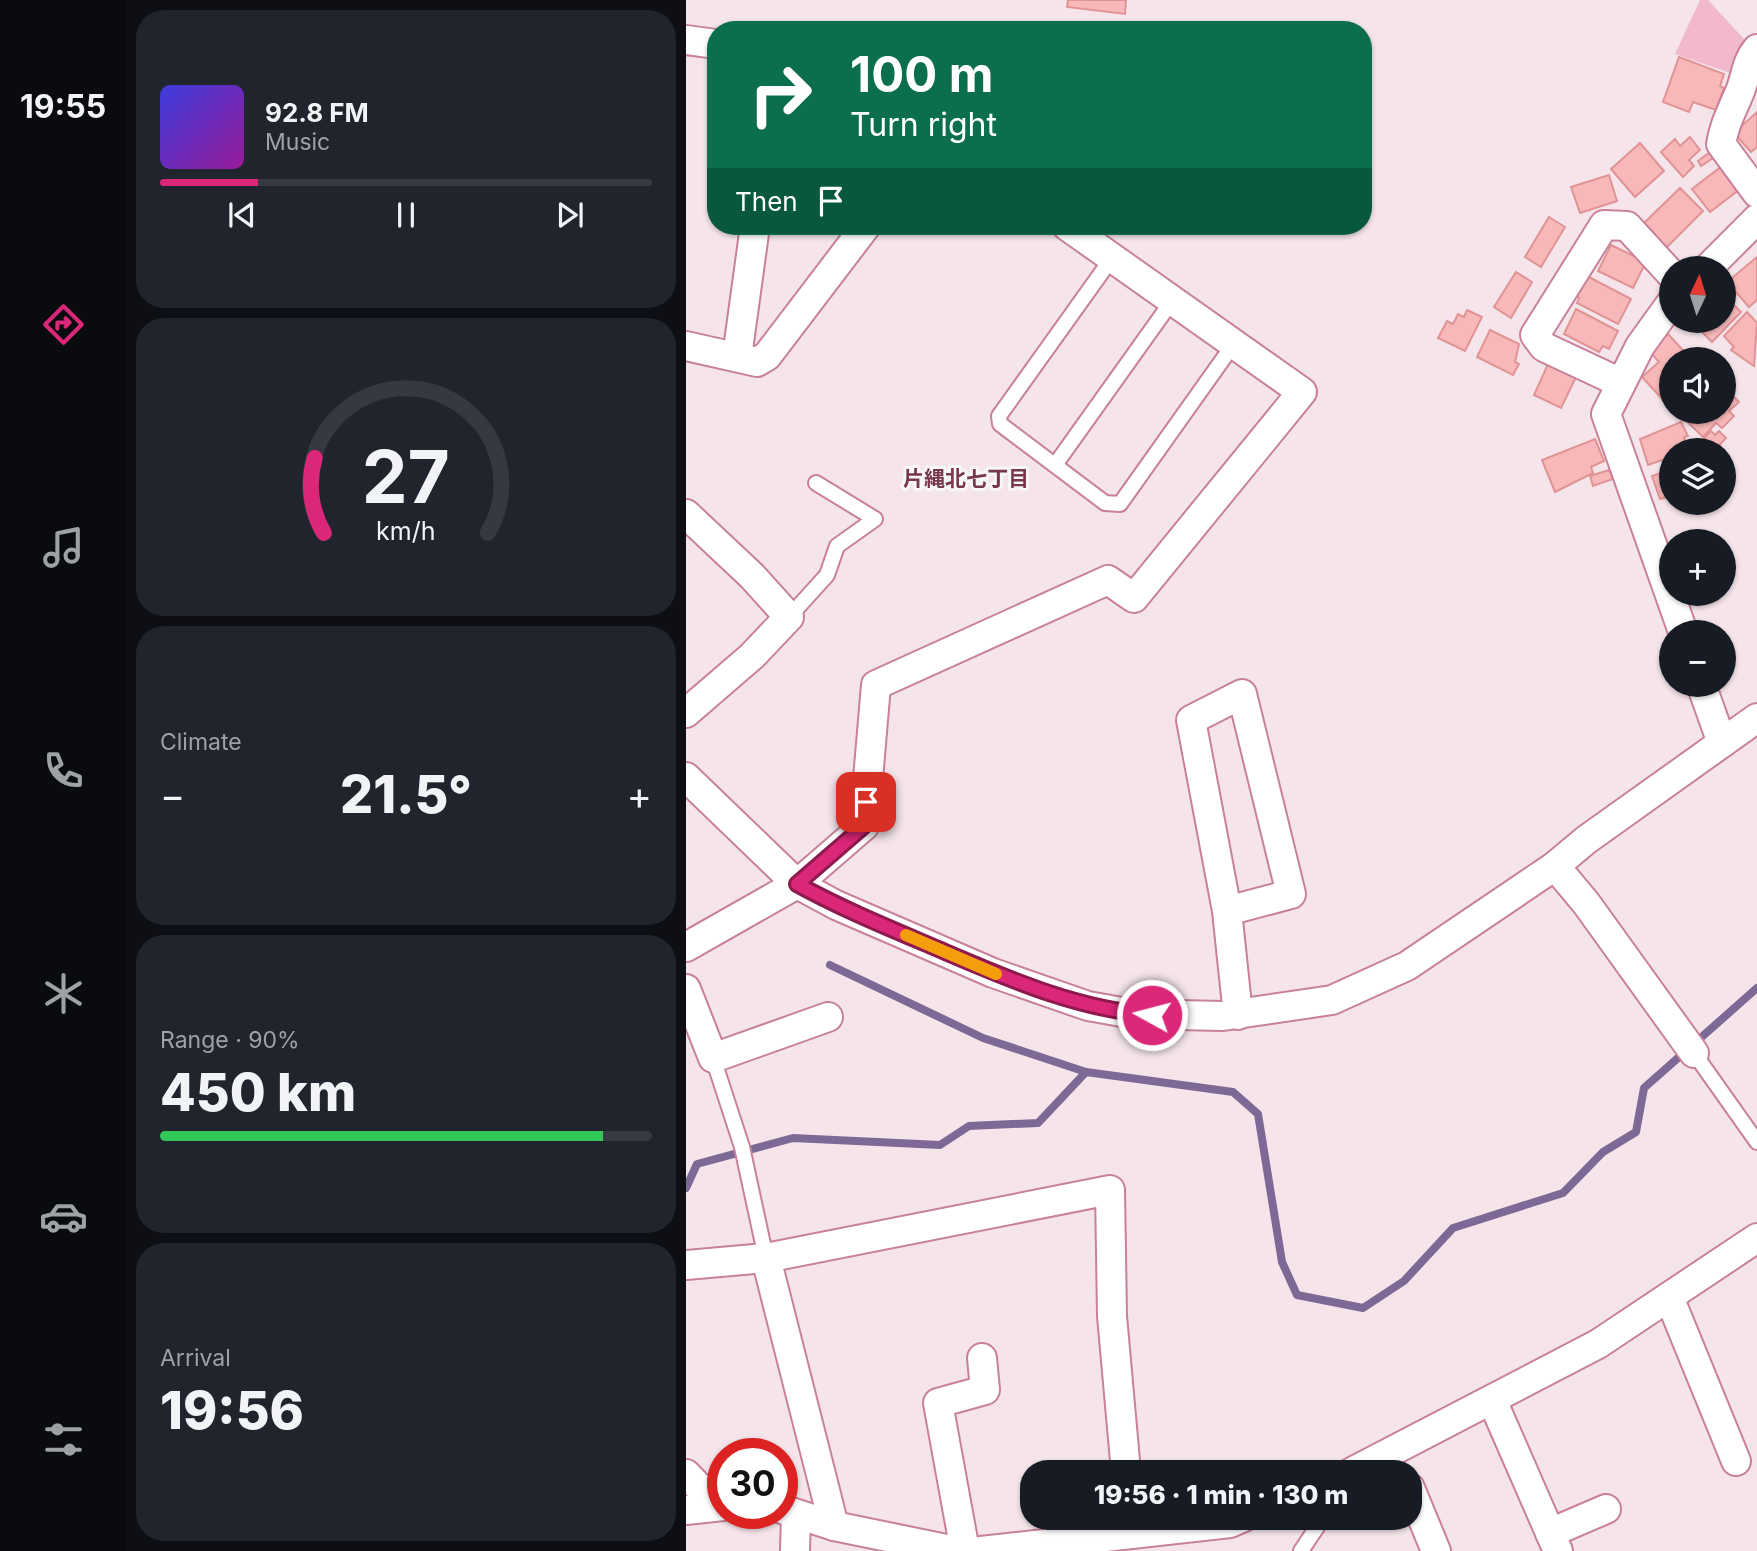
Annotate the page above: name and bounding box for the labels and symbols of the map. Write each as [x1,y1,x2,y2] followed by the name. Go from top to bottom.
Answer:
[1659,256,1736,332] north arrow
[903,466,1029,491] district label: 片縄北七丁目
[836,772,896,832] pin
[1115,978,1189,1052] position arrow
[707,1438,798,1529] speed limit sign: 30

